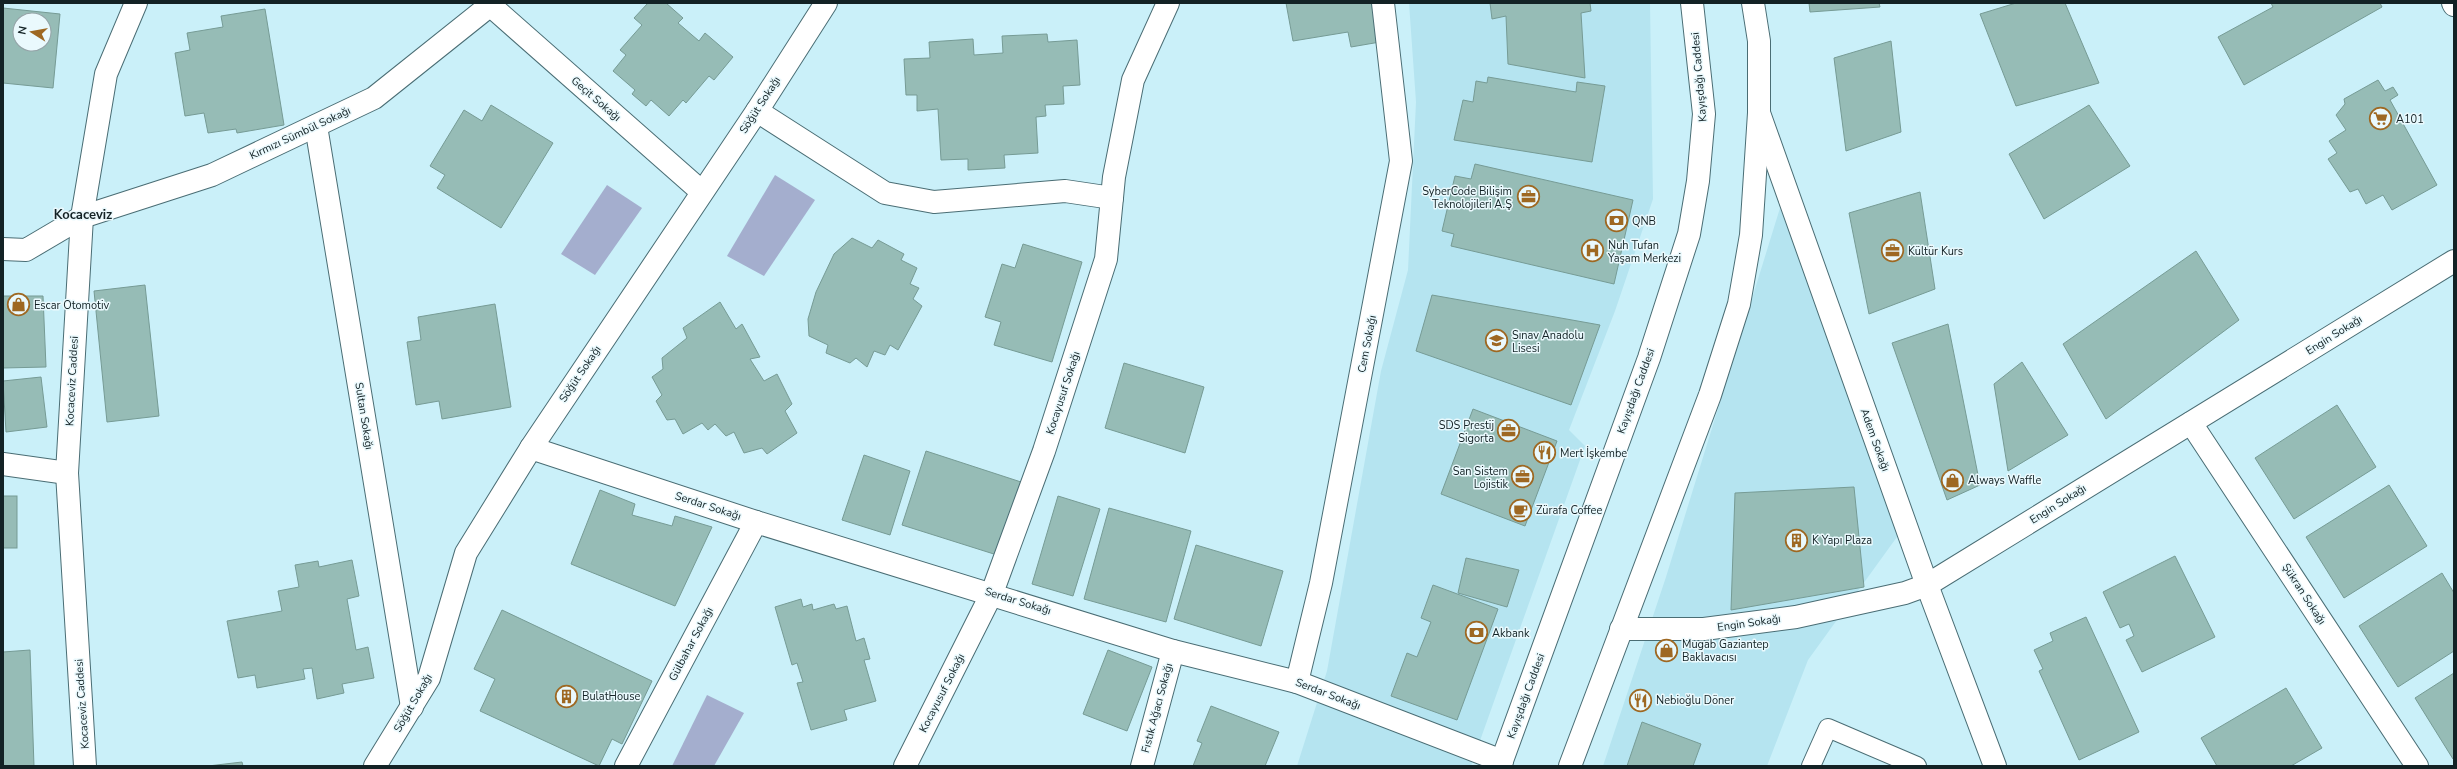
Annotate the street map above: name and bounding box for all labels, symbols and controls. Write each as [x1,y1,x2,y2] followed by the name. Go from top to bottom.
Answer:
[12,12,52,52] north arrow
[15,25,31,36] text: N
[1688,32,1710,122] street label: Kayışdağı Caddesi
[568,73,624,125] street label: Geçit Sokağı
[736,74,784,136] street label: Söğüt Sokağı
[247,103,353,163] street label: Kırmızı Sümbül Sokağı
[2367,106,2393,132] supermarket icon: A101
[2396,112,2424,127] place label: A101
[1422,184,1512,212] place label: SyberCode Bilişim Teknolojileri A.Ş
[1515,184,1541,210] office icon: SyberCode Bilişim Teknolojileri A.Ş
[54,206,112,224] district label: Kocaceviz
[1604,208,1630,234] bank icon: QNB
[1632,214,1656,229] place label: QNB
[1579,238,1605,264] hospital icon: Nuh Tufan Yaşam Merkezi
[1607,238,1681,266] place label: Nuh Tufan Yaşam Merkezi
[1880,238,1906,264] office icon: Kültür Kurs
[1908,244,1963,259] place label: Kültür Kurs
[6,292,32,318] shop icon: Escar Otomotiv
[34,298,109,313] place label: Escar Otomotiv
[2303,312,2365,358] street label: Engin Sokağı
[1354,314,1380,374] street label: Cem Sokağı
[1483,328,1509,354] school or university icon: Sınav Anadolu Lisesi
[1512,328,1584,356] place label: Sınav Anadolu Lisesi
[62,336,82,426] street label: Kocaceviz Caddesi
[556,343,604,405] street label: Söğüt Sokağı
[1614,346,1658,436] street label: Kayışdağı Caddesi
[1042,349,1084,437] street label: Kocayusuf Sokağı
[351,381,377,451] street label: Sultan Sokağı
[1857,407,1893,473] street label: Adem Sokağı
[1439,418,1494,446] place label: SDS Prestij Sigorta
[1496,418,1522,444] office icon: SDS Prestij Sigorta
[1531,440,1557,466] restaurant icon: Mert İşkembe
[1560,446,1627,461] place label: Mert İşkembe
[1453,464,1508,492] place label: San Sistem Lojistik
[1510,464,1536,490] office icon: San Sistem Lojistik
[1940,467,1966,493] shop icon: Always Waffle
[1968,473,2041,488] place label: Always Waffle
[2027,481,2089,527] street label: Engin Sokağı
[673,488,743,524] street label: Serdar Sokağı
[1507,497,1533,523] cafe icon: Zürafa Coffee
[1536,503,1602,518] place label: Zürafa Coffee
[1783,527,1809,553] building icon: K Yapı Plaza
[1812,533,1872,548] place label: K Yapı Plaza
[2279,560,2329,628] street label: Şükran Sokağı
[983,584,1053,618] street label: Serdar Sokağı
[665,604,717,684] street label: Gülbahar Sokağı
[1716,611,1782,635] street label: Engin Sokağı
[1463,620,1489,646] bank icon: Akbank
[1492,626,1530,641] place label: Akbank
[1654,637,1680,663] shop icon: Mugab Gaziantep Baklavacısı
[1682,637,1769,665] place label: Mugab Gaziantep Baklavacısı
[916,651,968,735] street label: Kocayusuf Sokağı
[1504,651,1548,741] street label: Kayışdağı Caddesi
[71,658,93,750] street label: Kocaceviz Caddesi
[1138,661,1176,755] street label: Fıstık Ağacı Sokağı
[390,671,436,735] street label: Söğüt Sokağı
[1293,675,1363,713] street label: Serdar Sokağı
[553,683,579,709] building icon: BulatHouse
[1628,687,1654,713] restaurant icon: Nebioğlu Döner
[582,689,640,704] place label: BulatHouse
[1656,693,1734,708] place label: Nebioğlu Döner

